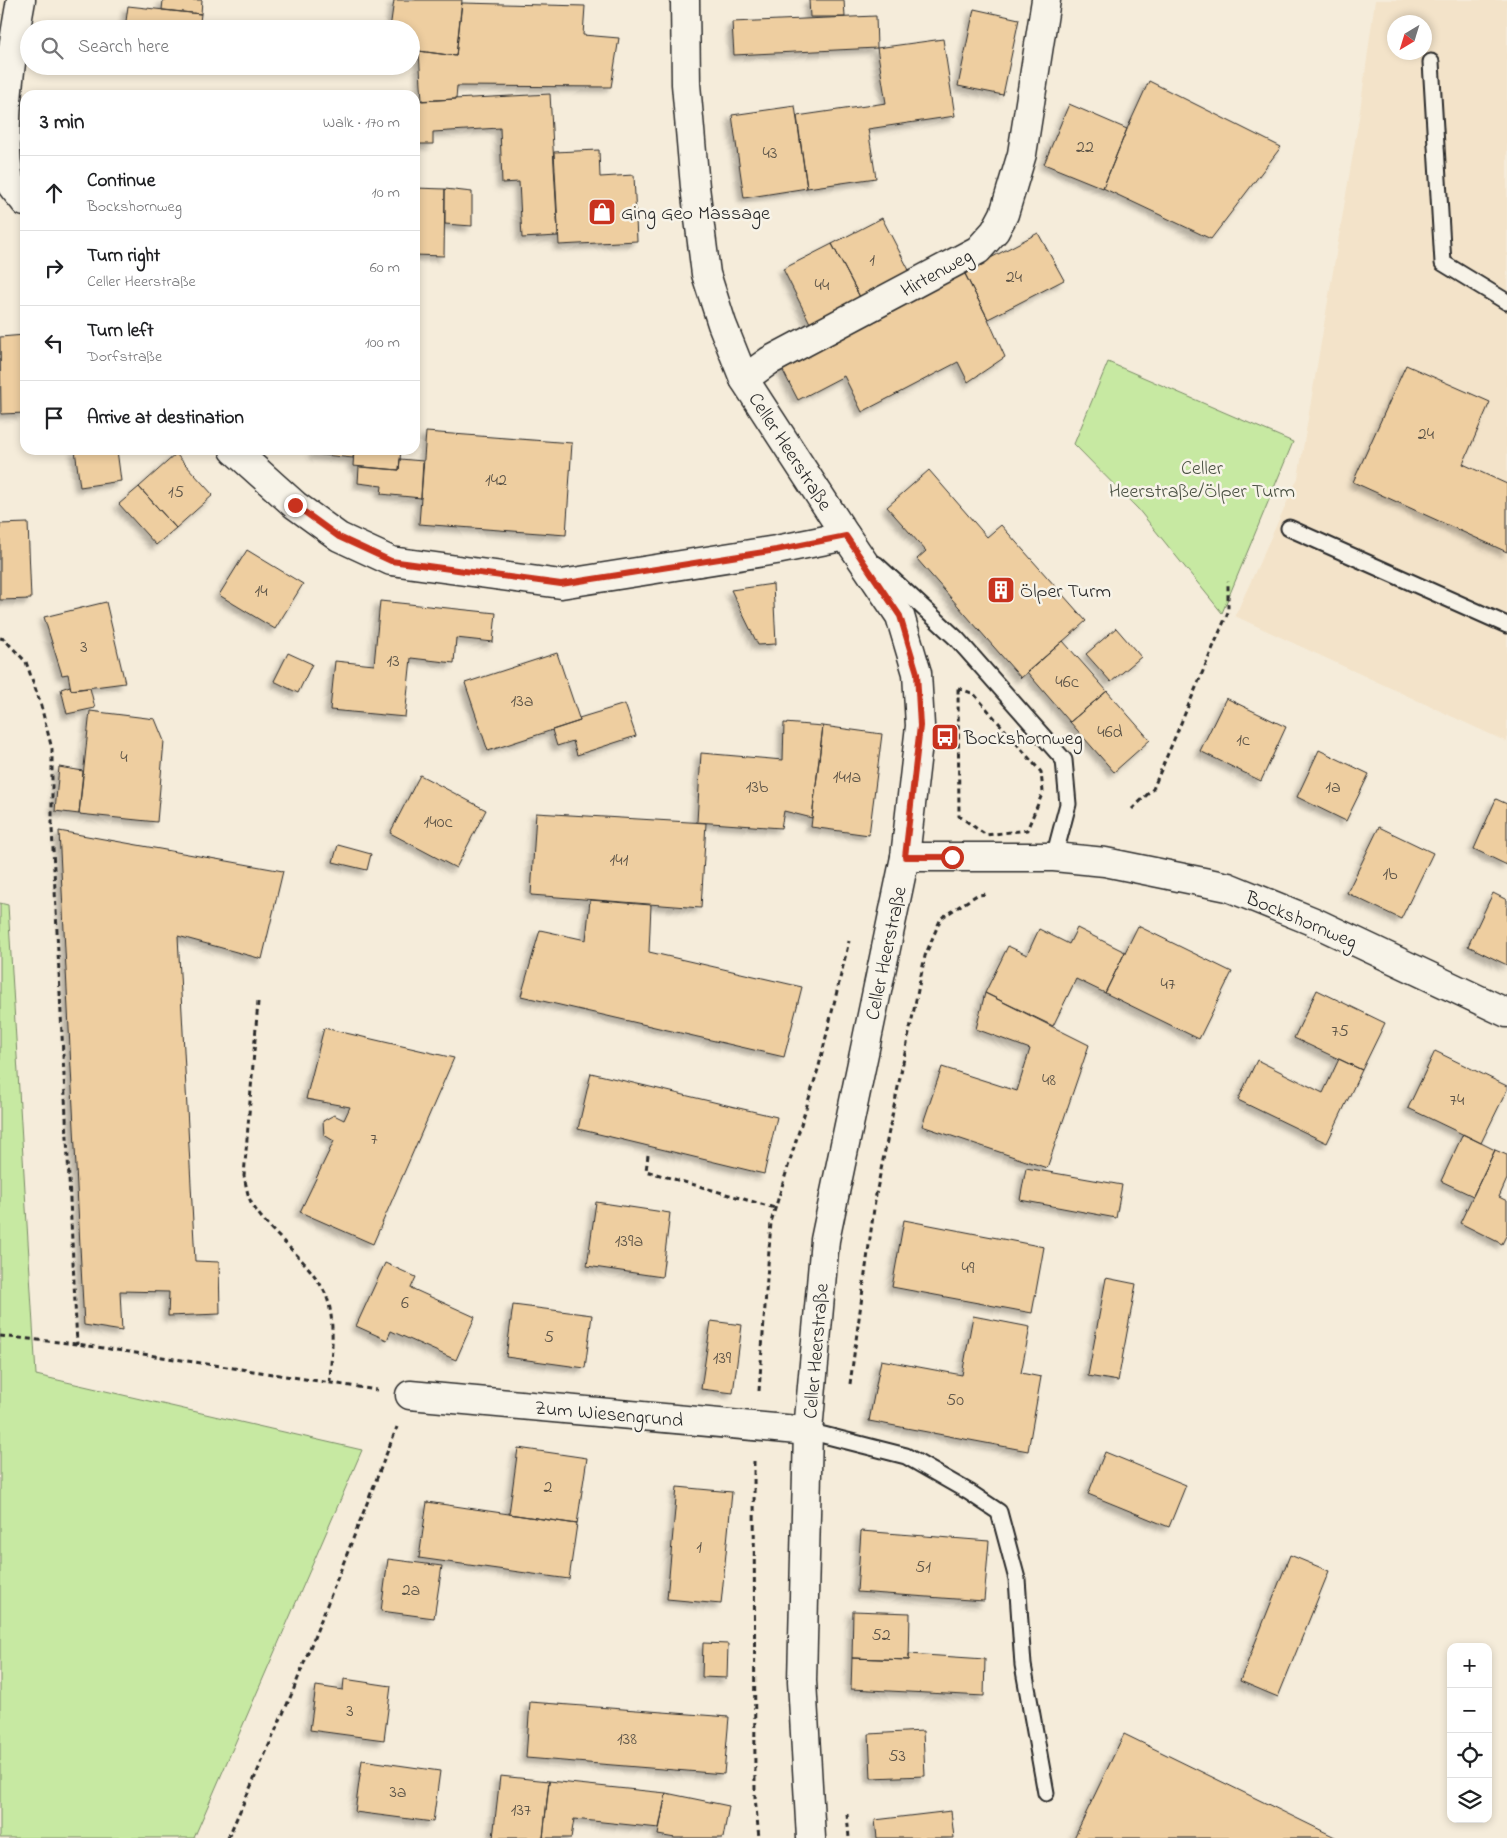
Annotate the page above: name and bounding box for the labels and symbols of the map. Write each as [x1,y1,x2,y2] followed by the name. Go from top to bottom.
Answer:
[1387,15,1432,60] north arrow
[1076,135,1094,161] house number: 22
[763,141,777,167] house number: 43
[587,197,617,227] shop icon: Ging Geo Massage
[621,200,770,230] place label: Ging Geo Massage
[896,243,979,307] street label: Hirtenweg
[869,248,875,274] house number: 1
[1006,265,1023,291] house number: 24
[815,273,830,299] house number: 44
[740,387,838,517] street label: Celler Heerstraße
[1418,422,1435,448] house number: 24
[1109,455,1295,507] park label: Celler Heerstraße/Ölper Turm
[485,468,507,494] house number: 142
[168,480,184,506] house number: 15
[284,494,307,517] route end
[986,575,1016,605] building icon: Ölper Turm
[1020,578,1111,607] place label: Ölper Turm
[254,579,268,605] house number: 14
[80,635,88,661] house number: 3
[386,649,400,675] house number: 13
[1055,670,1079,696] house number: 46c
[511,689,533,715] house number: 13a
[1097,720,1123,746] house number: 46d
[930,722,960,752] bus stop icon: Bockshornweg
[963,725,1083,755] place label: Bockshornweg
[1236,728,1250,754] house number: 1c
[120,745,128,771] house number: 4
[833,765,861,791] house number: 141a
[746,775,769,801] house number: 13b
[1325,775,1341,801] house number: 1a
[424,810,452,836] house number: 140c
[941,846,964,869] route start
[610,848,629,874] house number: 141
[1382,862,1398,888] house number: 1b
[859,884,916,1023] street label: Celler Heerstraße
[1239,884,1361,959] street label: Bockshornweg
[1161,972,1176,998] house number: 47
[1331,1019,1349,1045] house number: 75
[1042,1068,1056,1094] house number: 48
[1450,1088,1465,1114] house number: 74
[370,1127,378,1153] house number: 7
[615,1229,643,1255] house number: 139a
[962,1256,975,1282] house number: 49
[797,1282,838,1420] street label: Celler Heerstraße
[401,1291,409,1317] house number: 6
[544,1325,554,1351] house number: 5
[713,1346,732,1372] house number: 139
[946,1388,964,1414] house number: 50
[533,1395,684,1437] street label: Zum Wiesengrund
[544,1475,553,1501] house number: 2
[696,1535,702,1561] house number: 1
[915,1555,931,1581] house number: 51
[402,1578,420,1604] house number: 2a
[871,1623,891,1649] house number: 52
[346,1699,354,1725] house number: 3
[617,1727,637,1753] house number: 138
[888,1744,906,1770] house number: 53
[389,1780,407,1806] house number: 3a
[511,1798,532,1824] house number: 137

